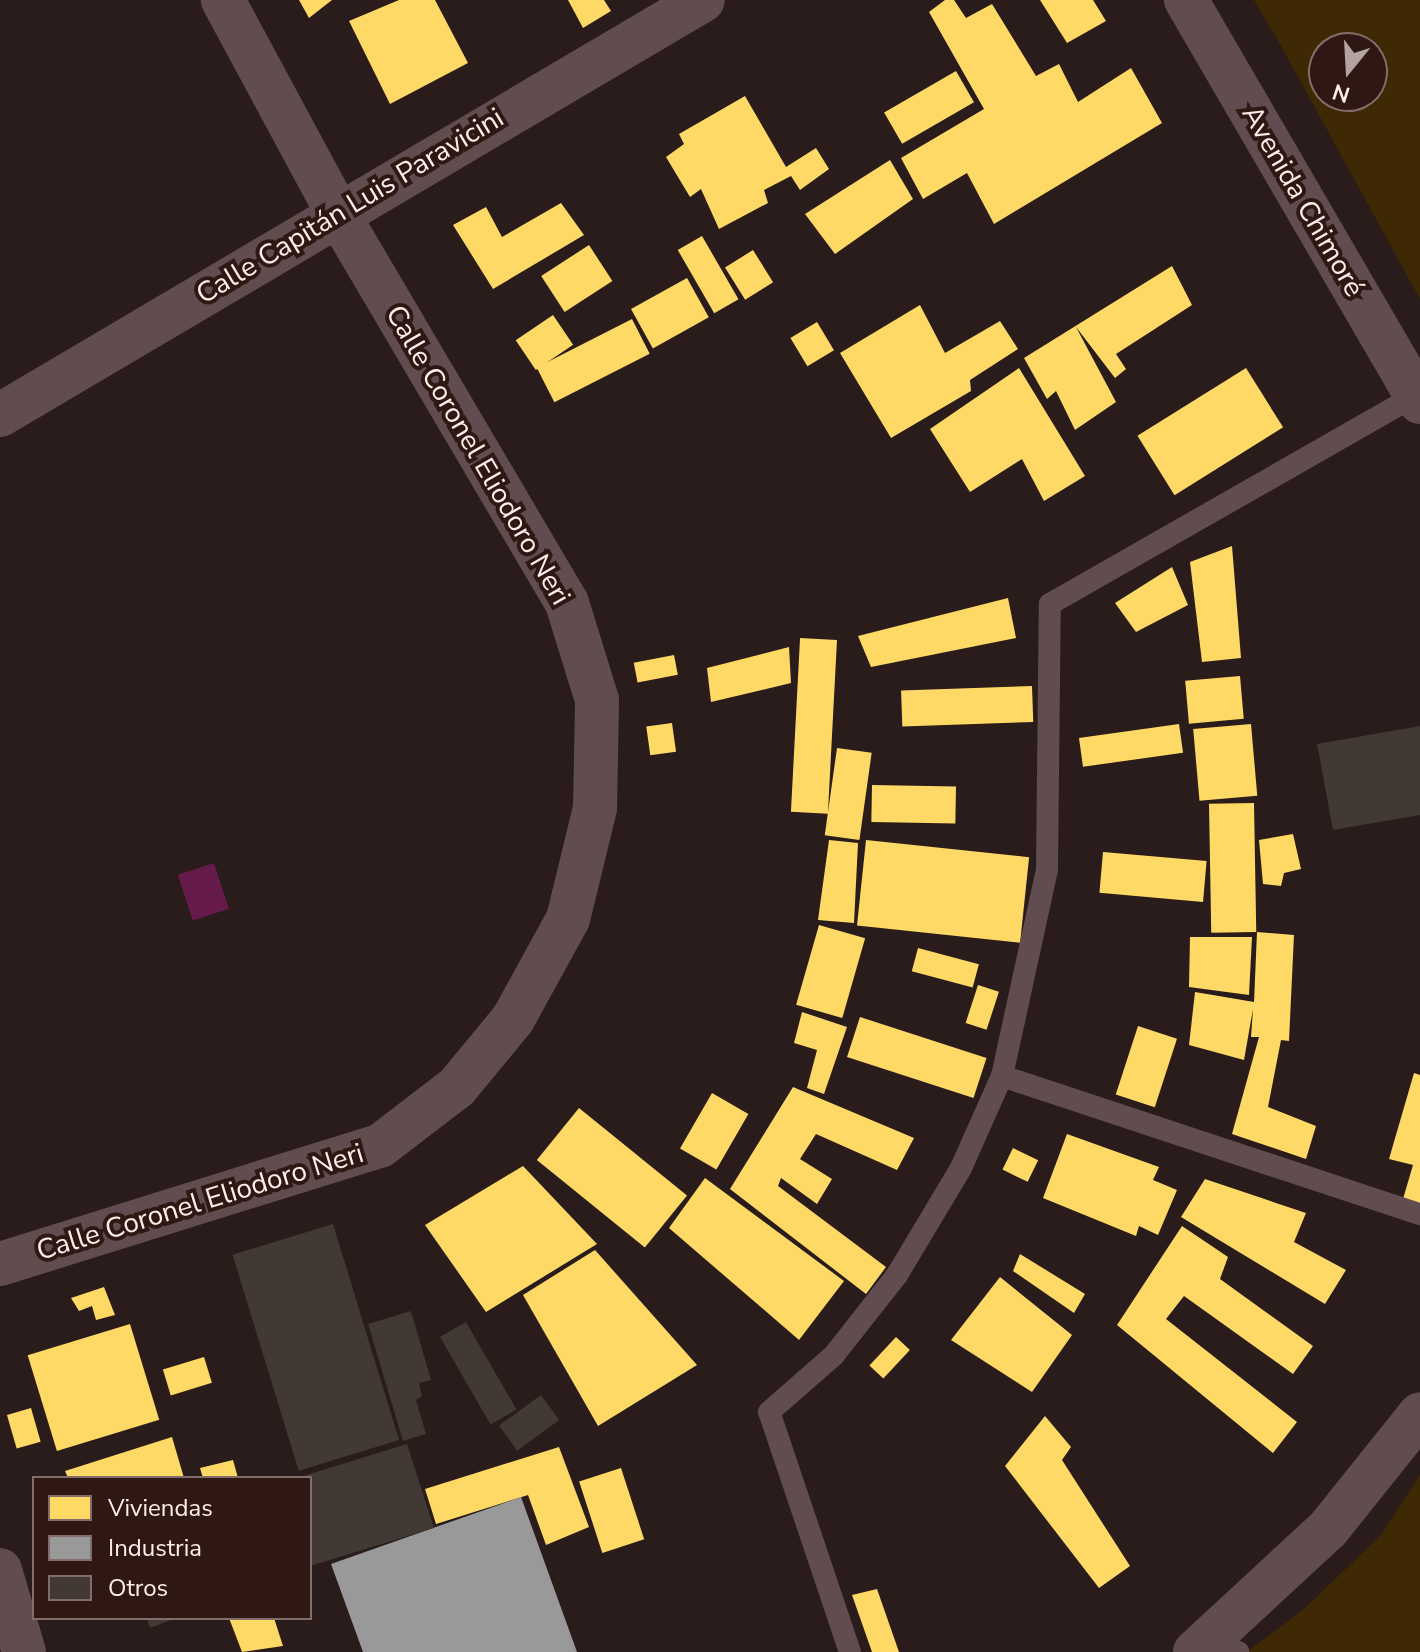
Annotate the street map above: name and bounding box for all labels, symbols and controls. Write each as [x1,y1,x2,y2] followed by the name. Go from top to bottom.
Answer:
[1308,32,1388,112] north arrow
[1329,76,1354,110] text: N
[1235,99,1371,303] street label: Avenida Chimoré
[190,101,510,311] street label: Calle Capitán Luis Paravicini
[378,299,578,611] street label: Calle Coronel Eliodoro Neri
[32,1136,368,1268] street label: Calle Coronel Eliodoro Neri
[32,1476,312,1620] legend
[108,1492,213,1524] text: Viviendas
[108,1532,202,1564] text: Industria
[108,1572,168,1604] text: Otros

